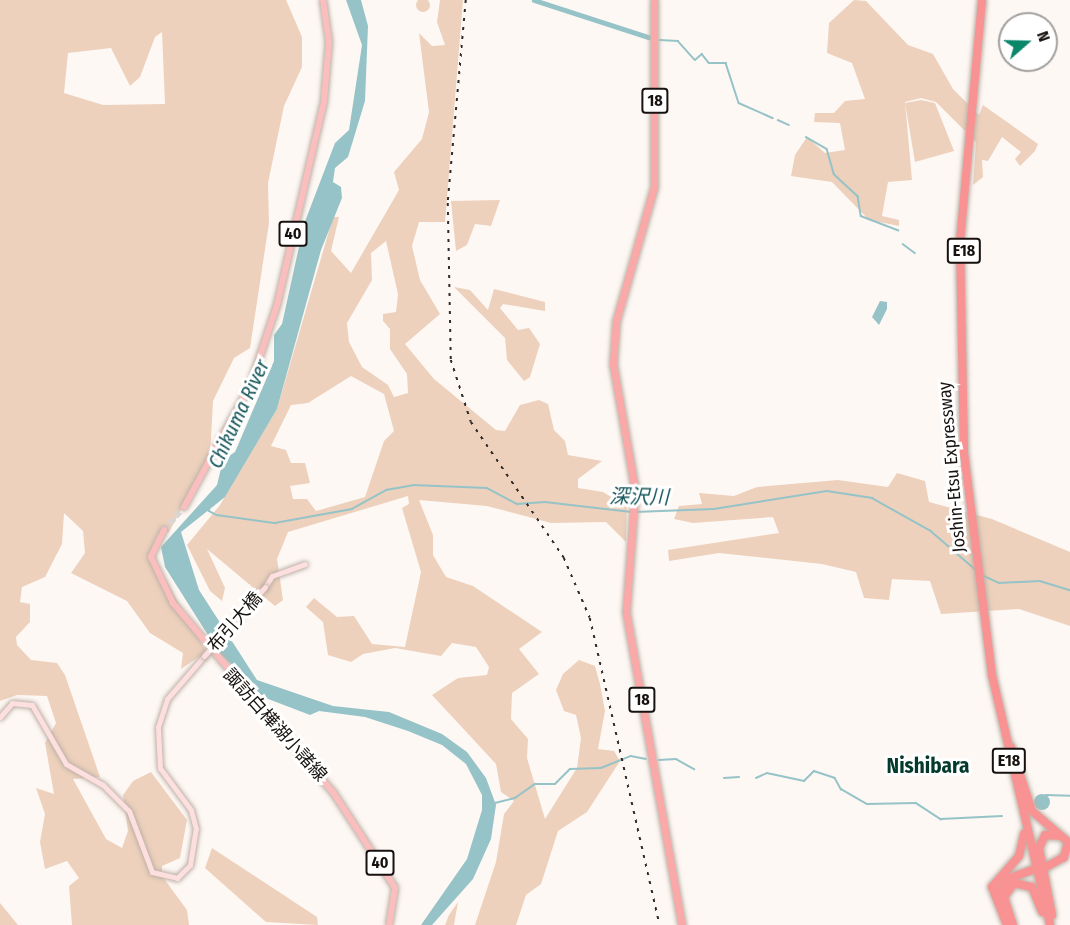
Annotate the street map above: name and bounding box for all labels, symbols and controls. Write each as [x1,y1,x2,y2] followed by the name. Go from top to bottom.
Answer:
[998,12,1058,72] north arrow
[1033,29,1054,44] text: N
[640,88,670,114] road number: 18
[278,221,308,247] road number: 40
[946,238,982,264] road number: E18
[203,356,275,472] water label: Chikuma River
[934,381,970,553] street label: Joshin-Etsu Expressway
[609,484,669,510] water label: 深沢川
[203,588,267,656] street label: 布引大橋
[219,664,331,786] street label: 諏訪白樺湖小諸線
[627,687,657,713] road number: 18
[991,748,1027,774] road number: E18
[887,753,969,779] district label: Nishibara
[365,850,395,876] road number: 40

